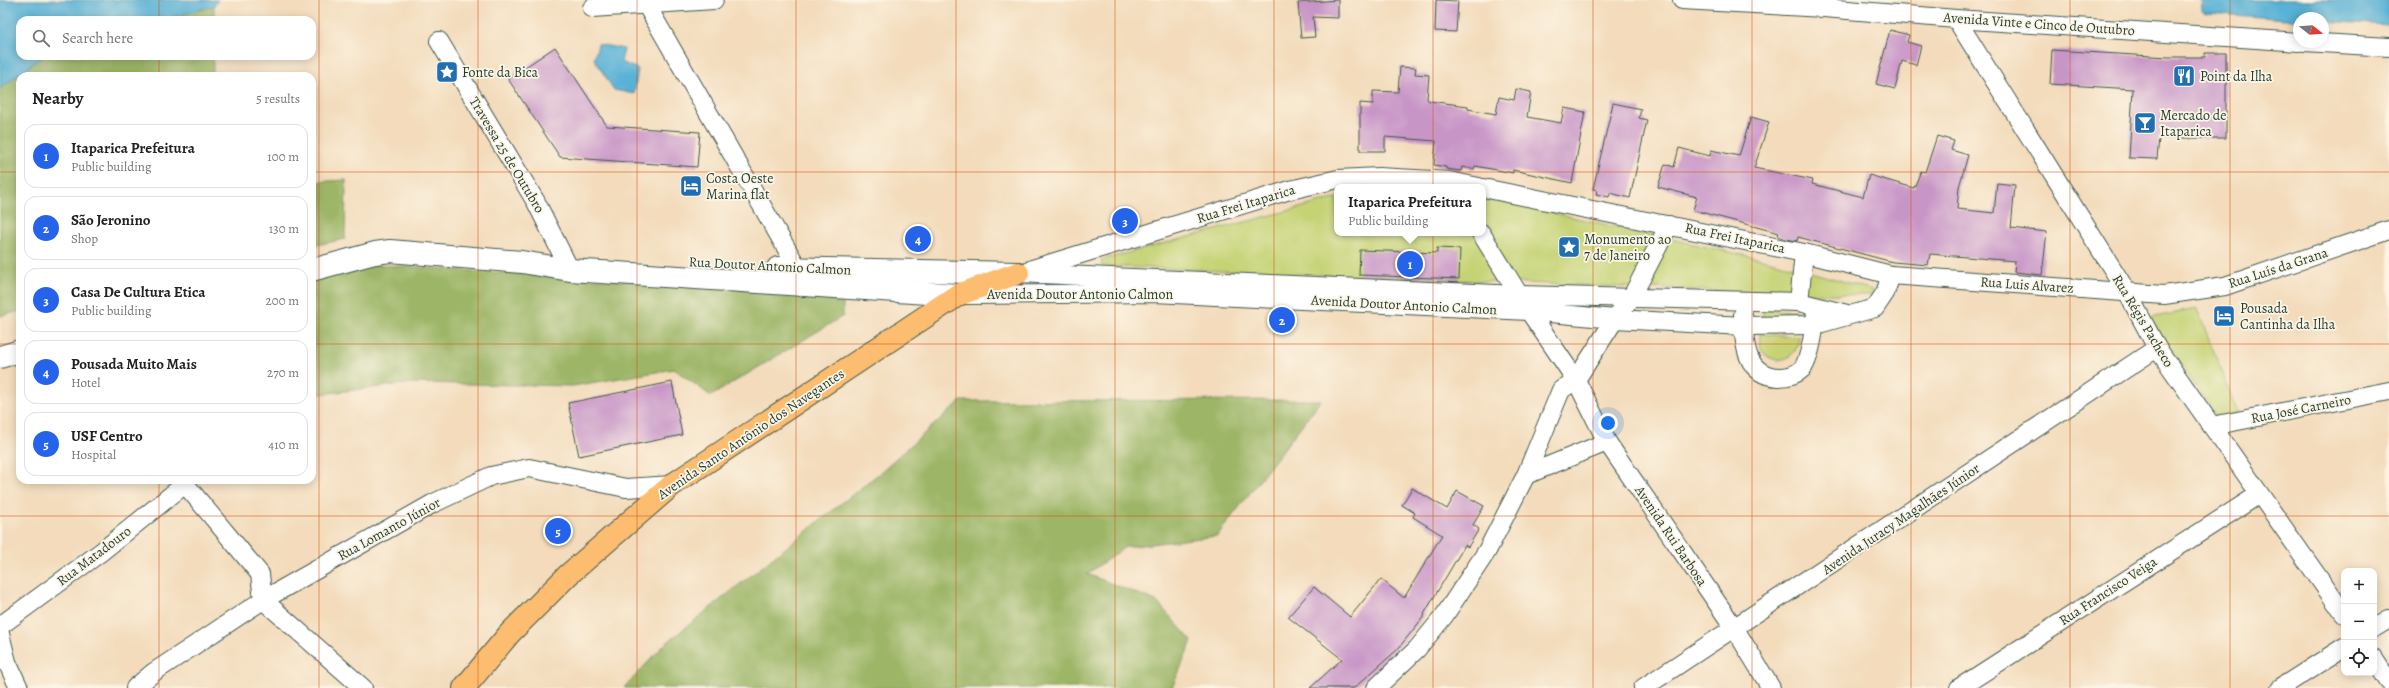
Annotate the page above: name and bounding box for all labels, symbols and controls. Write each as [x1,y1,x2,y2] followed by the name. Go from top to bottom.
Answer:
[1942,8,2135,40] street label: Avenida Vinte e Cinco de Outubro
[2293,12,2329,48] north arrow
[16,16,316,60] search box
[30,27,52,49] icon: search
[62,28,133,48] text: Search here
[434,59,460,85] place icon: Fonte da Bica
[462,63,539,82] place label: Fonte da Bica
[2171,63,2197,89] restaurant icon: Point da Ilha
[2200,67,2273,86] place label: Point da Ilha
[32,87,83,110] text: Nearby
[256,90,300,107] text: 5 results
[465,93,549,217] street label: Travessa 25 de Outubro
[2160,106,2226,141] place label: Mercado de Itaparica
[2132,110,2158,136] bar icon: Mercado de Itaparica
[71,138,195,158] text: Itaparica Prefeitura
[44,148,48,165] text: 1
[267,148,299,165] text: 100 m
[71,158,151,175] text: Public building
[706,169,773,204] place label: Costa Oeste Marina flat
[678,173,704,199] hotel icon: Costa Oeste Marina flat
[1195,180,1298,228] street label: Rua Frei Itaparica
[1334,184,1486,236] popup
[1348,192,1472,212] text: Itaparica Prefeitura
[1112,206,1138,236] pin: 3
[71,210,151,230] text: São Jeronino
[1348,212,1428,229] text: Public building
[1683,218,1787,258] street label: Rua Frei Itaparica
[43,220,49,237] text: 2
[269,220,299,237] text: 130 m
[905,224,931,254] pin: 4
[71,230,98,247] text: Shop
[1584,230,1671,265] place label: Monumento ao 7 de Janeiro
[1556,234,1582,260] place icon: Monumento ao 7 de Janeiro
[2226,243,2331,293] street label: Rua Luís da Grana
[1397,249,1423,279] pin: 1
[688,252,852,280] street label: Rua Doutor Antonio Calmon
[2108,271,2178,371] street label: Rua Régis Pacheco
[1980,272,2074,298] street label: Rua Luis Alvarez
[71,282,206,302] text: Casa De Cultura Etica
[986,285,1173,304] street label: Avenida Doutor Antonio Calmon
[1310,291,1498,319] street label: Avenida Doutor Antonio Calmon
[43,292,49,309] text: 3
[266,292,299,309] text: 200 m
[2240,299,2336,334] place label: Pousada Cantinha da Ilha
[71,302,151,319] text: Public building
[2211,303,2237,329] hotel icon: Pousada Cantinha da Ilha
[1269,305,1295,335] pin: 2
[71,354,197,374] text: Pousada Muito Mais
[43,364,49,381] text: 4
[267,364,299,381] text: 270 m
[653,364,848,504] street label: Avenida Santo Antônio dos Navegantes
[71,374,100,391] text: Hotel
[2249,390,2353,428] street label: Rua José Carneiro
[1598,413,1618,433] your location
[71,426,143,446] text: USF Centro
[43,436,49,453] text: 5
[268,436,299,453] text: 410 m
[71,446,116,463] text: Hospital
[1818,459,1984,580] street label: Avenida Juracy Magalhães Júnior
[1630,481,1712,590] street label: Avenida Rui Barbosa
[334,493,444,565] street label: Rua Lomanto Júnior
[545,516,571,546] pin: 5
[53,522,135,590] street label: Rua Matadouro
[2055,552,2161,630] street label: Rua Francisco Veiga
[2341,568,2377,676] map controls
[2341,568,2377,604] button: +
[2341,604,2377,640] button: −
[2341,640,2377,676] button: locate

